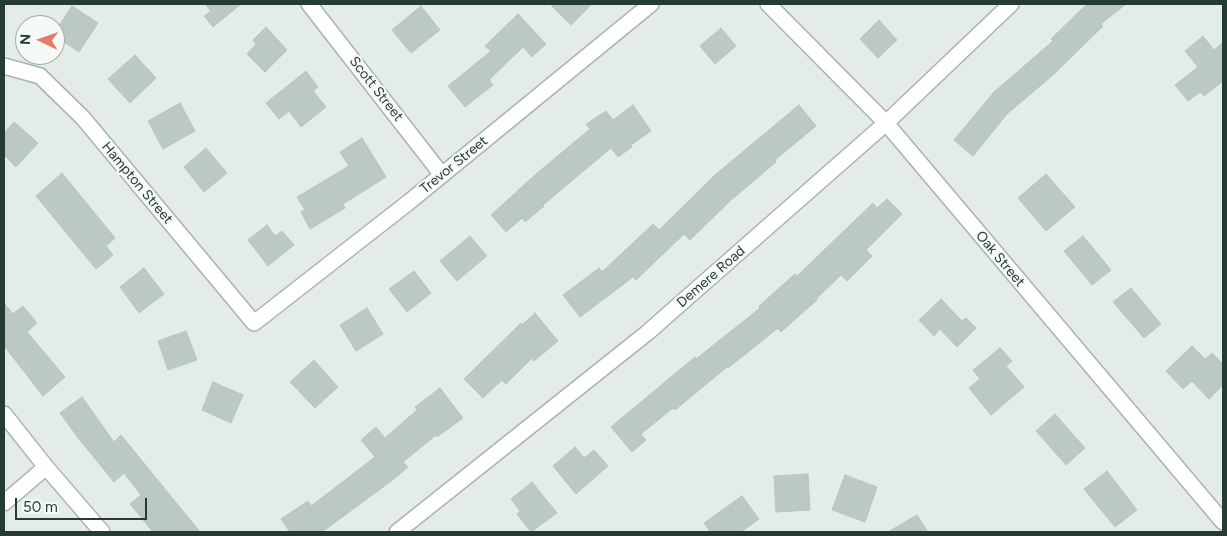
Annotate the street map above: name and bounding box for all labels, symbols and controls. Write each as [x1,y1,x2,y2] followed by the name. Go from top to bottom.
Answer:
[15,15,65,65] north arrow
[17,33,34,45] text: N
[346,53,406,125] street label: Scott Street
[417,133,491,197] street label: Trevor Street
[98,139,176,227] street label: Hampton Street
[972,228,1028,290] street label: Oak Street
[673,243,749,311] street label: Demere Road
[18,488,150,520] scale bar
[23,498,58,516] text: 50 m

